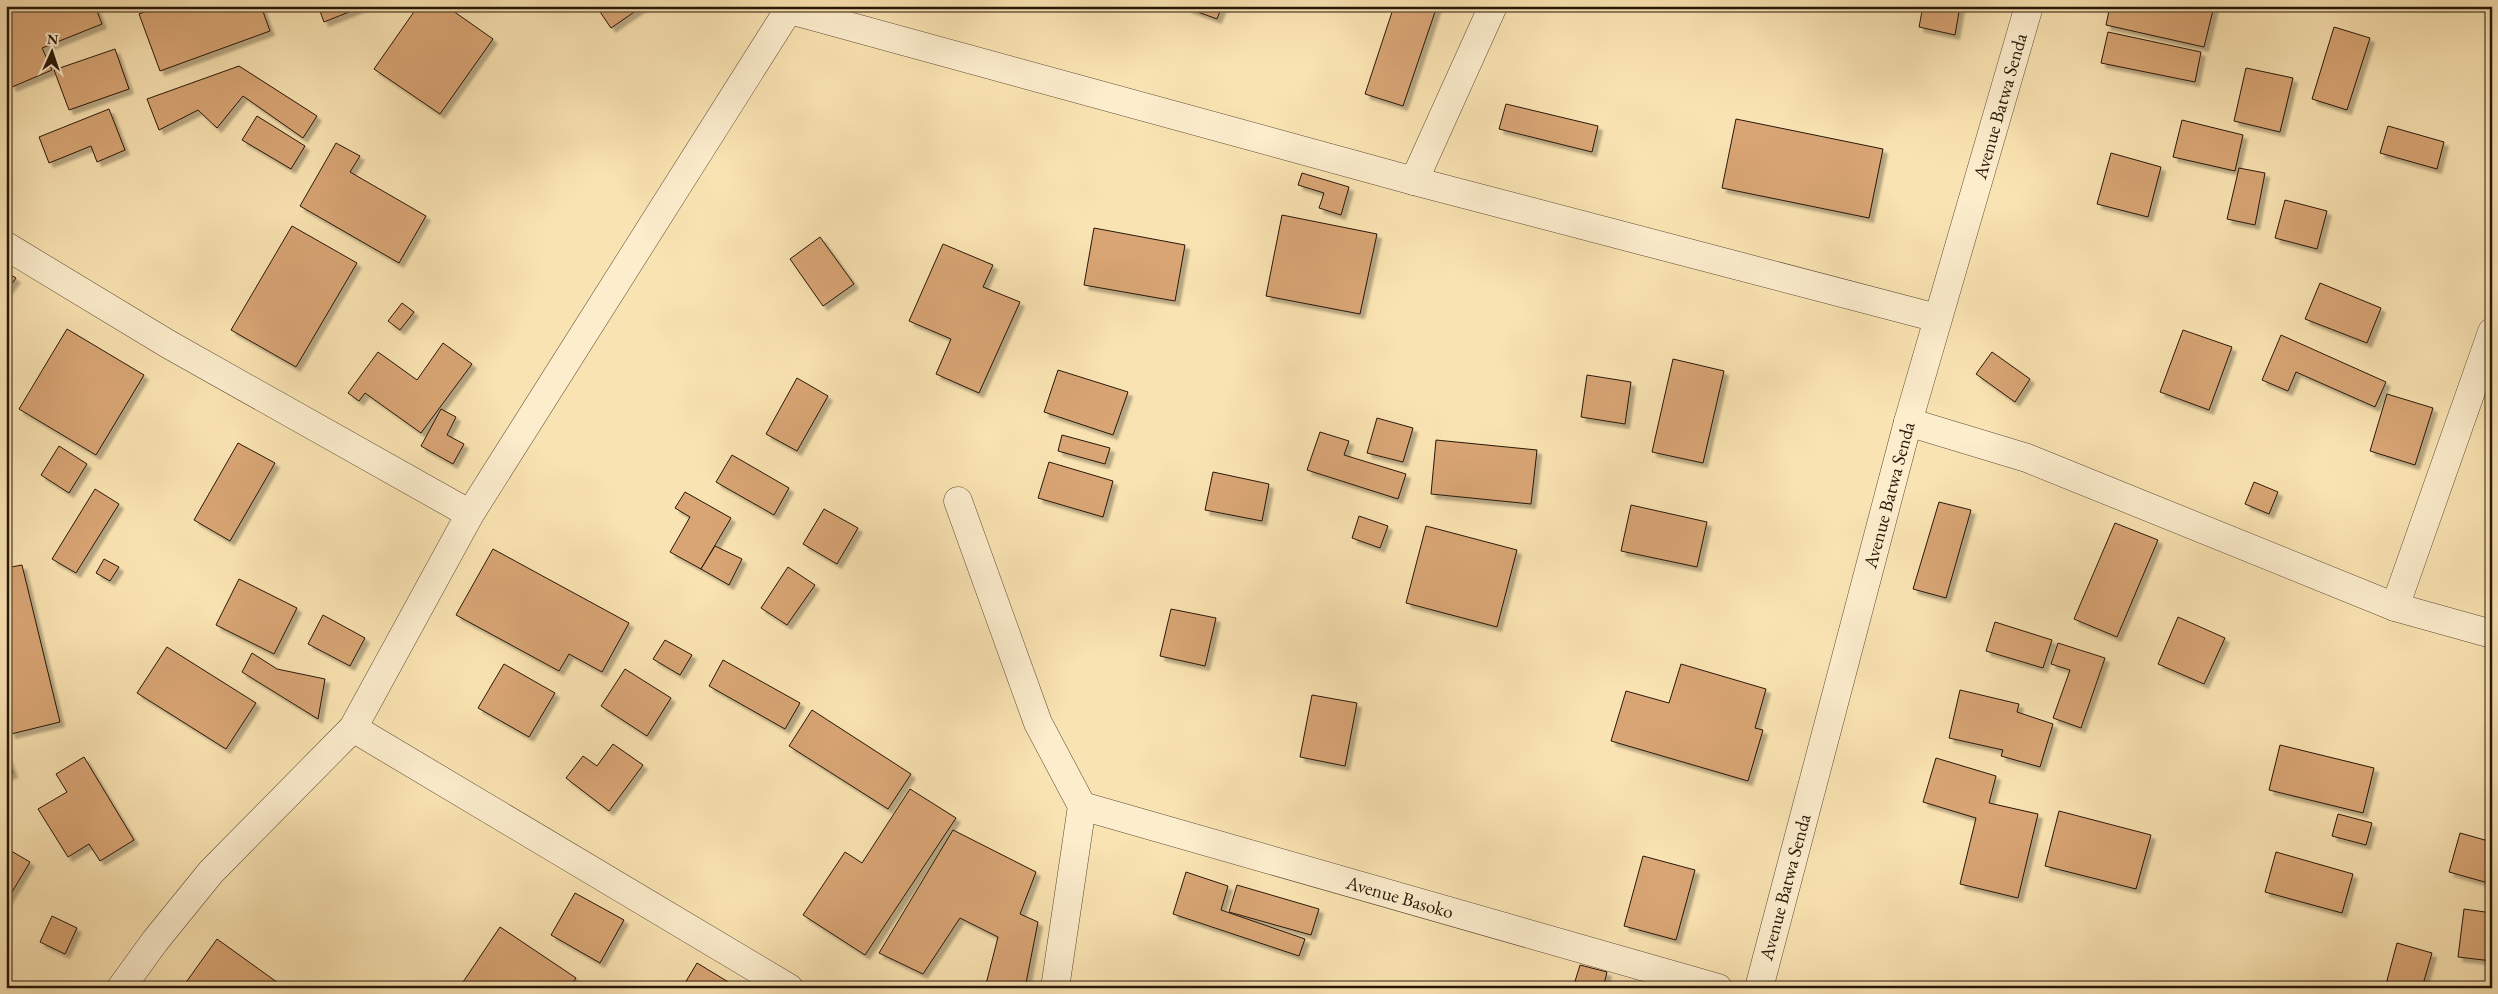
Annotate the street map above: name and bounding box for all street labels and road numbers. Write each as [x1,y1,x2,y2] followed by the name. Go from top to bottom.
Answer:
[1967,30,2033,183] street label: Avenue Batwa Senda
[1857,419,1921,572] street label: Avenue Batwa Senda
[1753,811,1817,964] street label: Avenue Batwa Senda
[1342,869,1457,924] street label: Avenue Basoko

